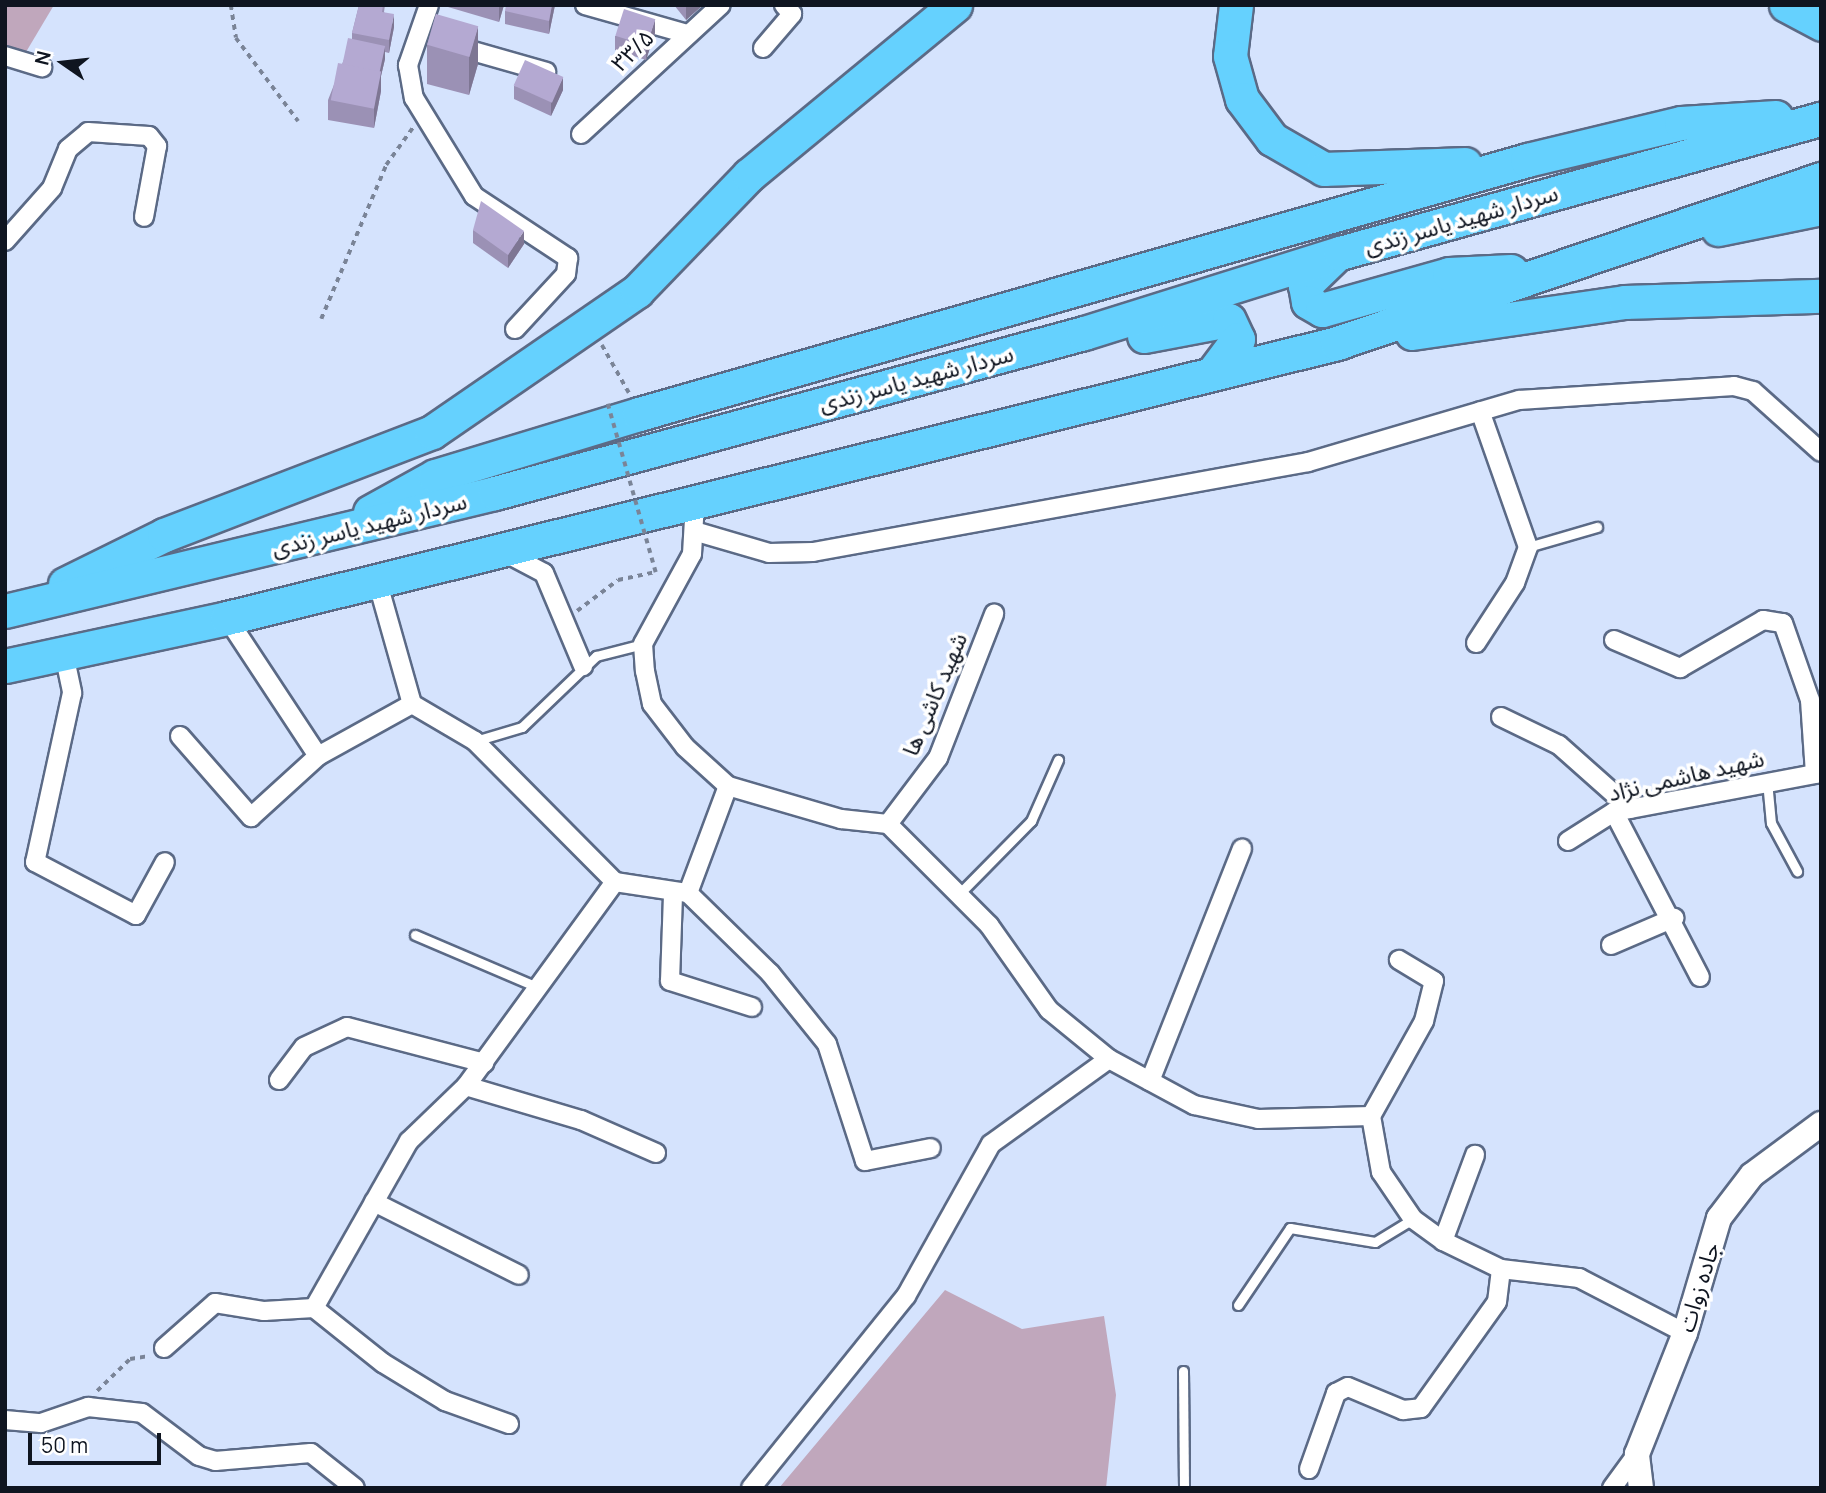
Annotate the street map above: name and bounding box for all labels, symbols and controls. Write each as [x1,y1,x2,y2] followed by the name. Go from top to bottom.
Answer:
[605,23,659,77] street label: ۳۳/۵
[28,28,98,98] north arrow
[28,48,57,68] text: N
[1361,178,1561,260] street label: سردار شهید یاسر زندی
[816,339,1016,417] street label: سردار شهید یاسر زندی
[269,486,469,562] street label: سردار شهید یاسر زندی
[896,628,972,760] street label: شهید کاشی ها
[1605,744,1767,806] street label: شهید هاشمی نژاد
[1671,1239,1725,1335] street label: جاده زوات
[32,1420,164,1464] scale bar
[41,1431,88,1459] text: 50 m

